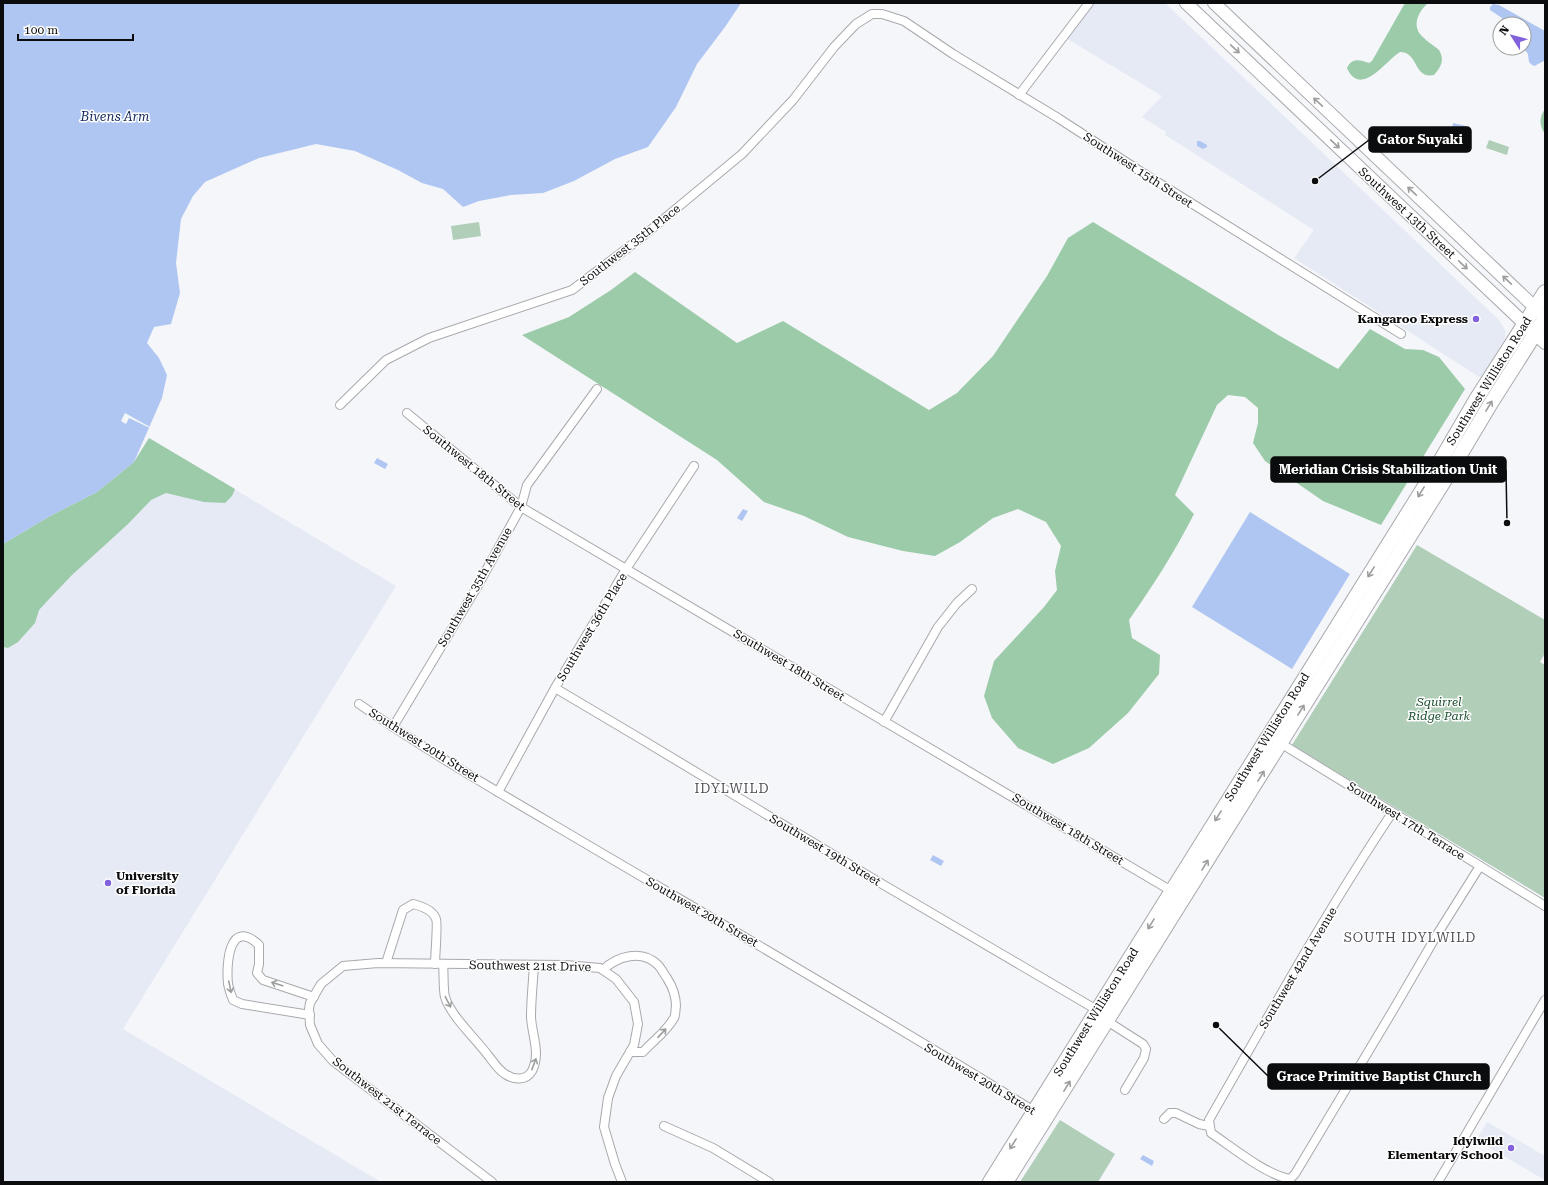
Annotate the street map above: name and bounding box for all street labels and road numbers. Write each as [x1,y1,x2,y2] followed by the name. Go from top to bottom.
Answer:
[1081,129,1196,211] street label: Southwest 15th Street
[1356,164,1459,262] street label: Southwest 13th Street
[577,201,683,289] street label: Southwest 35th Place
[1444,314,1535,448] street label: Southwest Williston Road
[420,423,528,514] street label: Southwest 18th Street
[435,524,515,649] street label: Southwest 35th Avenue
[554,570,630,684] street label: Southwest 36th Place
[731,626,848,704] street label: Southwest 18th Street
[1222,670,1313,804] street label: Southwest Williston Road
[366,705,482,785] street label: Southwest 20th Street
[1345,779,1468,863] street label: Southwest 17th Terrace
[1010,790,1127,868] street label: Southwest 18th Street
[767,811,884,889] street label: Southwest 19th Street
[643,874,761,950] street label: Southwest 20th Street
[1256,904,1340,1031] street label: Southwest 42nd Avenue
[1051,945,1142,1079] street label: Southwest Williston Road
[469,958,592,974] street label: Southwest 21st Drive
[922,1040,1039,1118] street label: Southwest 20th Street
[330,1054,444,1148] street label: Southwest 21st Terrace

